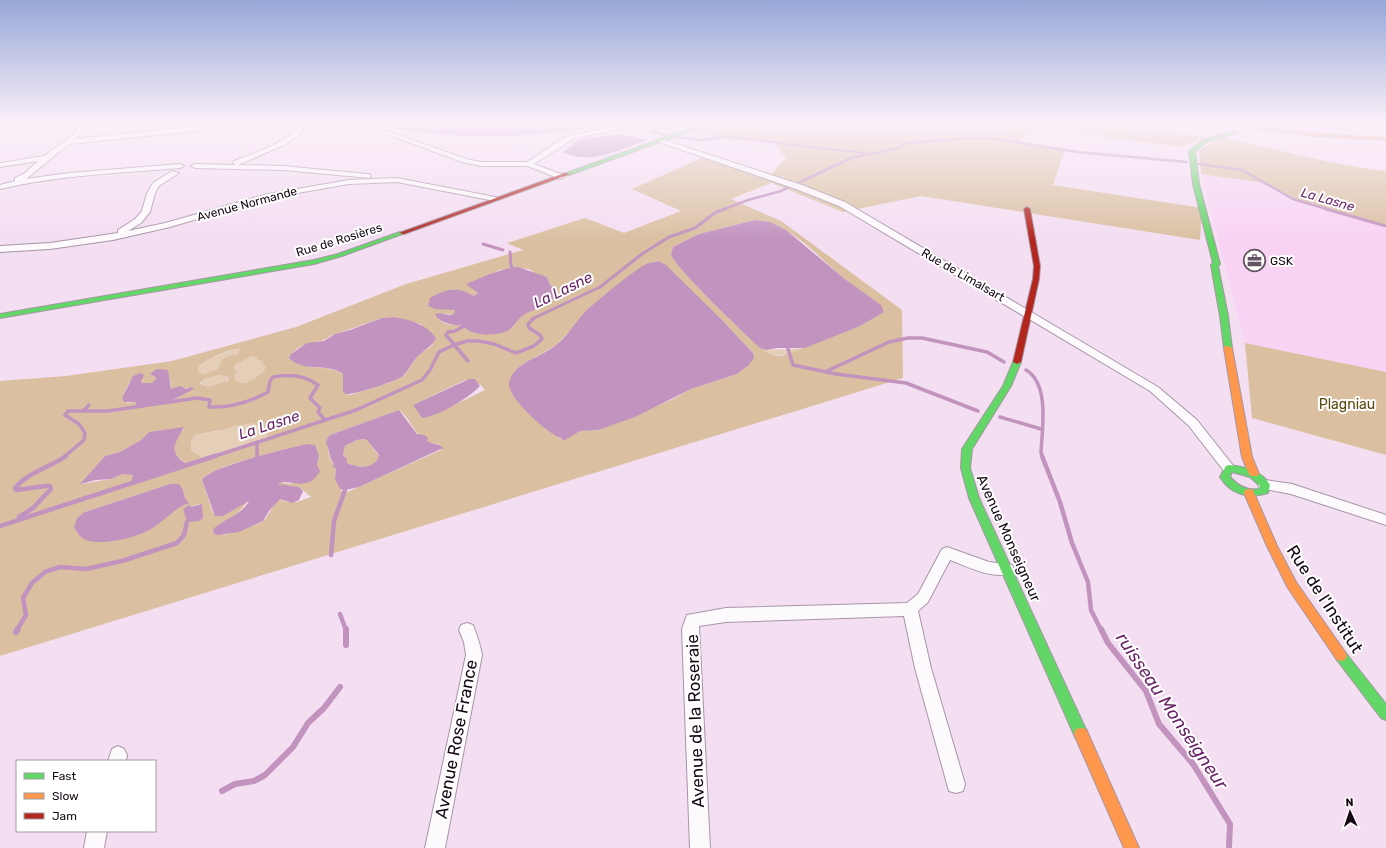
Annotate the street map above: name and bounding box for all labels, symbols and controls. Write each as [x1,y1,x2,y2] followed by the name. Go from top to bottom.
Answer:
[195,184,299,224] street label: Avenue Normande
[1299,185,1356,214] water label: La Lasne
[294,220,384,260] street label: Rue de Rosières
[919,246,1007,305] street label: Rue de Limalsart
[1241,248,1267,274] office icon: GSK
[1270,254,1294,268] place label: GSK
[531,268,596,312] water label: La Lasne
[1319,396,1375,413] park label: Plagniau
[236,406,302,443] water label: La Lasne
[973,472,1044,605] street label: Avenue Monseigneur
[1283,541,1368,657] street label: Rue de l'Institut
[1111,628,1233,795] water label: ruisseau Monseigneur
[682,634,708,808] street label: Avenue de la Roseraie
[431,658,481,820] street label: Avenue Rose France
[16,760,156,832] legend
[52,769,76,783] text: Fast
[52,789,79,803] text: Slow
[1330,792,1370,832] north arrow
[1345,796,1354,809] text: N
[52,809,77,823] text: Jam

